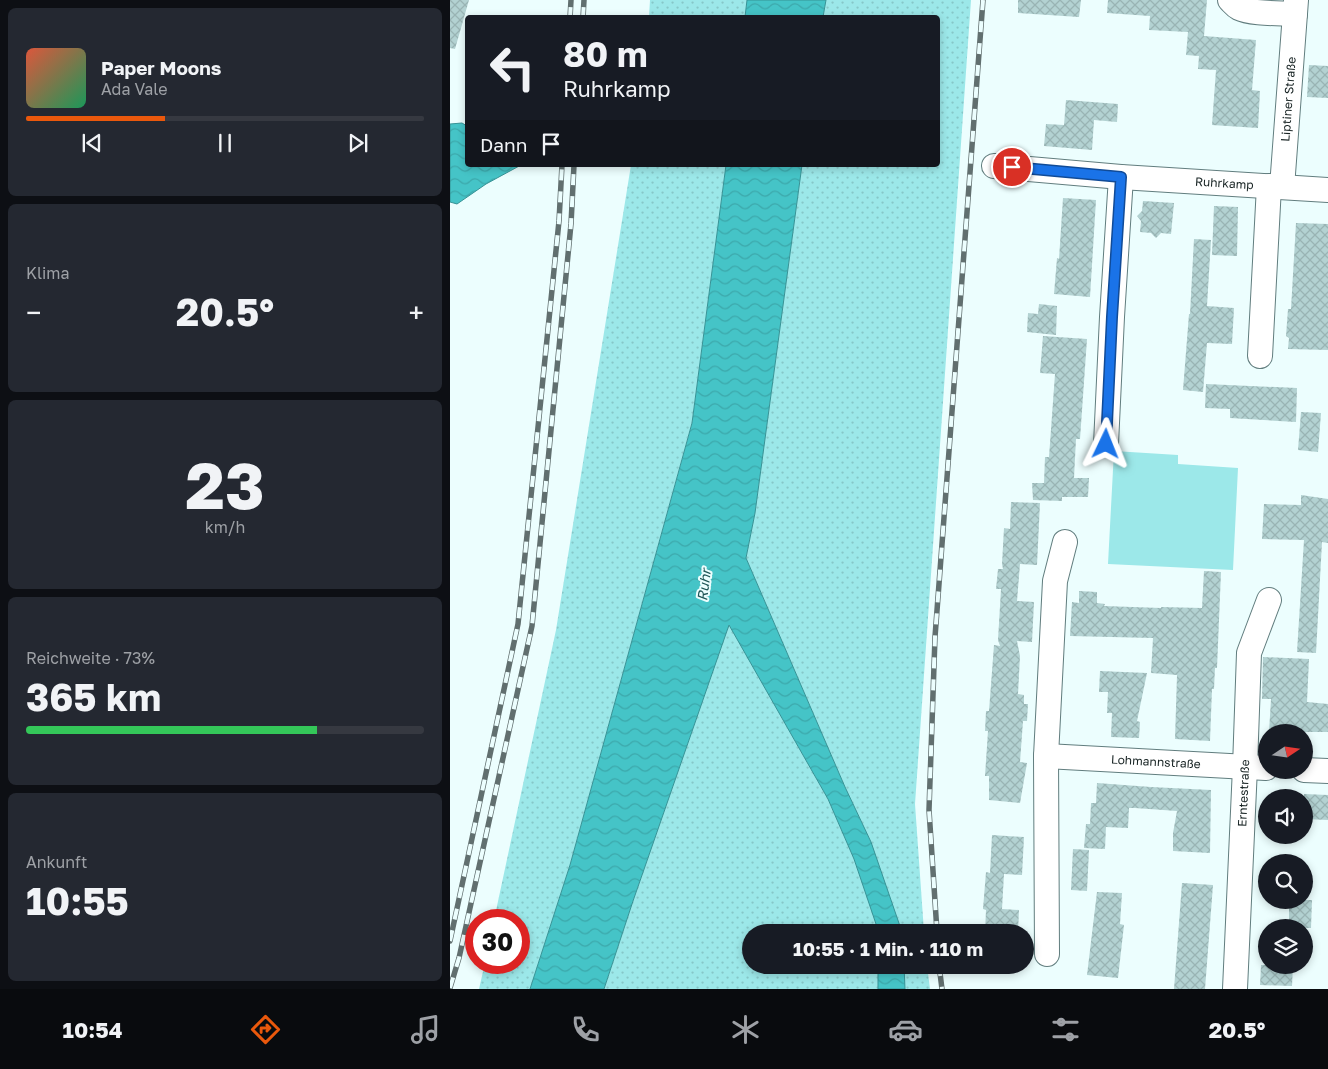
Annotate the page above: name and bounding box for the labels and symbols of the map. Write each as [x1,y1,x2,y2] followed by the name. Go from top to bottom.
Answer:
[1277,56,1299,142] street label: Liptiner Straße
[991,146,1033,188] pin
[1195,174,1254,192] street label: Ruhrkamp
[1079,417,1131,469] position arrow
[693,566,714,602] water label: Ruhr
[1258,724,1312,779] north arrow
[1111,752,1201,771] street label: Lohmannstraße
[1234,759,1252,827] street label: Erntestraße
[465,909,530,974] speed limit sign: 30

